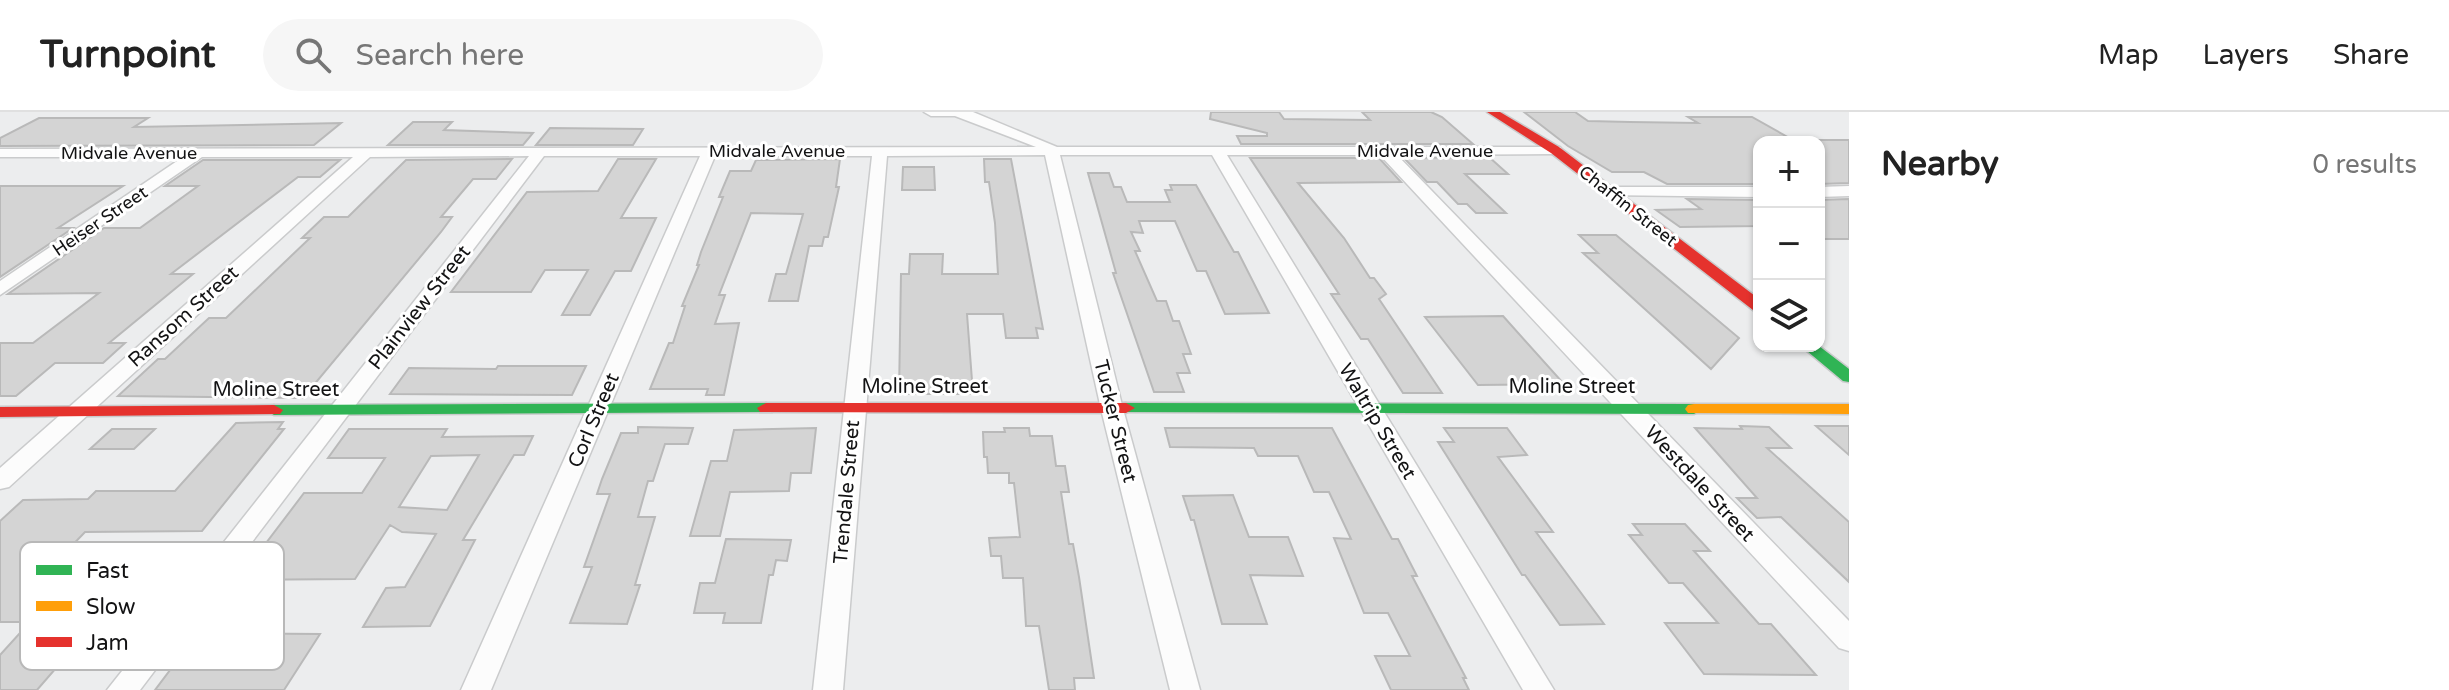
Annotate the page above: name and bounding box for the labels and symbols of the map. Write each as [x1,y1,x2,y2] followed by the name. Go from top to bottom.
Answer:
[709,140,845,162] street label: Midvale Avenue
[1357,140,1493,162] street label: Midvale Avenue
[61,142,197,164] street label: Midvale Avenue
[1574,161,1682,251] street label: Chaffin Street
[48,181,152,261] street label: Heiser Street
[364,240,476,375] street label: Plainview Street
[124,261,244,373] street label: Ransom Street
[1088,357,1142,486] street label: Tucker Street
[1333,359,1421,484] street label: Waltrip Street
[563,369,625,471] street label: Corl Street
[861,375,989,399] street label: Moline Street
[1508,375,1636,399] street label: Moline Street
[212,378,340,402] street label: Moline Street
[829,419,865,565] street label: Trendale Street
[1639,421,1759,547] street label: Westdale Street
[20,542,284,670] legend
[86,558,129,584] text: Fast
[86,594,136,620] text: Slow
[86,630,129,656] text: Jam

